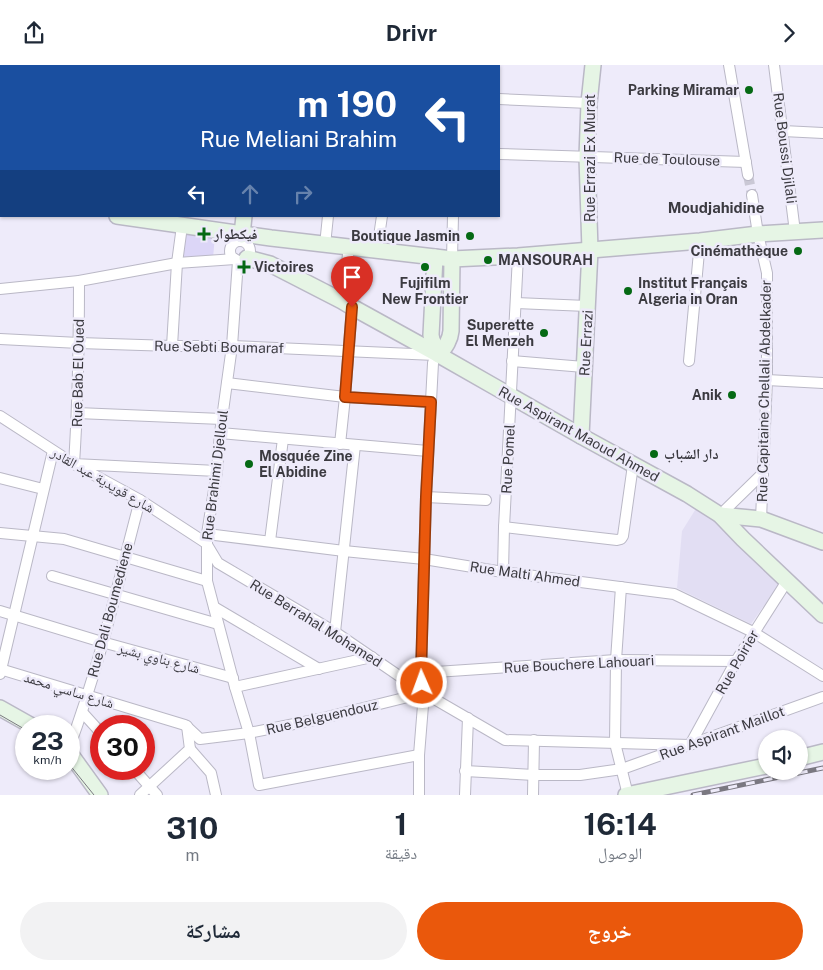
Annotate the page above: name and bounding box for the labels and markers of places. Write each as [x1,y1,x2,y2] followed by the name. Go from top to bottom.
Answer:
[628,82,739,98] place label: Parking Miramar
[743,84,755,96] marker: Parking Miramar
[213,226,258,242] place label: فيكطوار
[198,228,210,240] marker: فيكطوار
[351,228,460,244] place label: Boutique Jasmin
[464,230,476,242] marker: Boutique Jasmin
[691,243,788,259] place label: Cinémathèque
[792,245,804,257] marker: Cinémathèque
[498,252,593,268] place label: MANSOURAH
[482,254,494,266] marker: MANSOURAH
[331,256,373,307] pin
[254,259,314,275] place label: Victoires
[238,261,250,273] marker: Victoires
[419,261,431,273] marker: Fujifilm New Frontier
[382,275,469,307] place label: Fujifilm New Frontier
[638,275,748,307] place label: Institut Français Algeria in Oran
[622,285,634,297] marker: Institut Français Algeria in Oran
[465,317,534,349] place label: Superette El Menzeh
[538,327,550,339] marker: Superette El Menzeh
[692,387,722,403] place label: Anik
[726,389,738,401] marker: Anik
[664,446,719,463] place label: دار الشباب
[259,448,353,480] place label: Mosquée Zine El Abidine
[648,448,660,460] marker: دار الشباب
[243,458,255,470] marker: Mosquée Zine El Abidine

